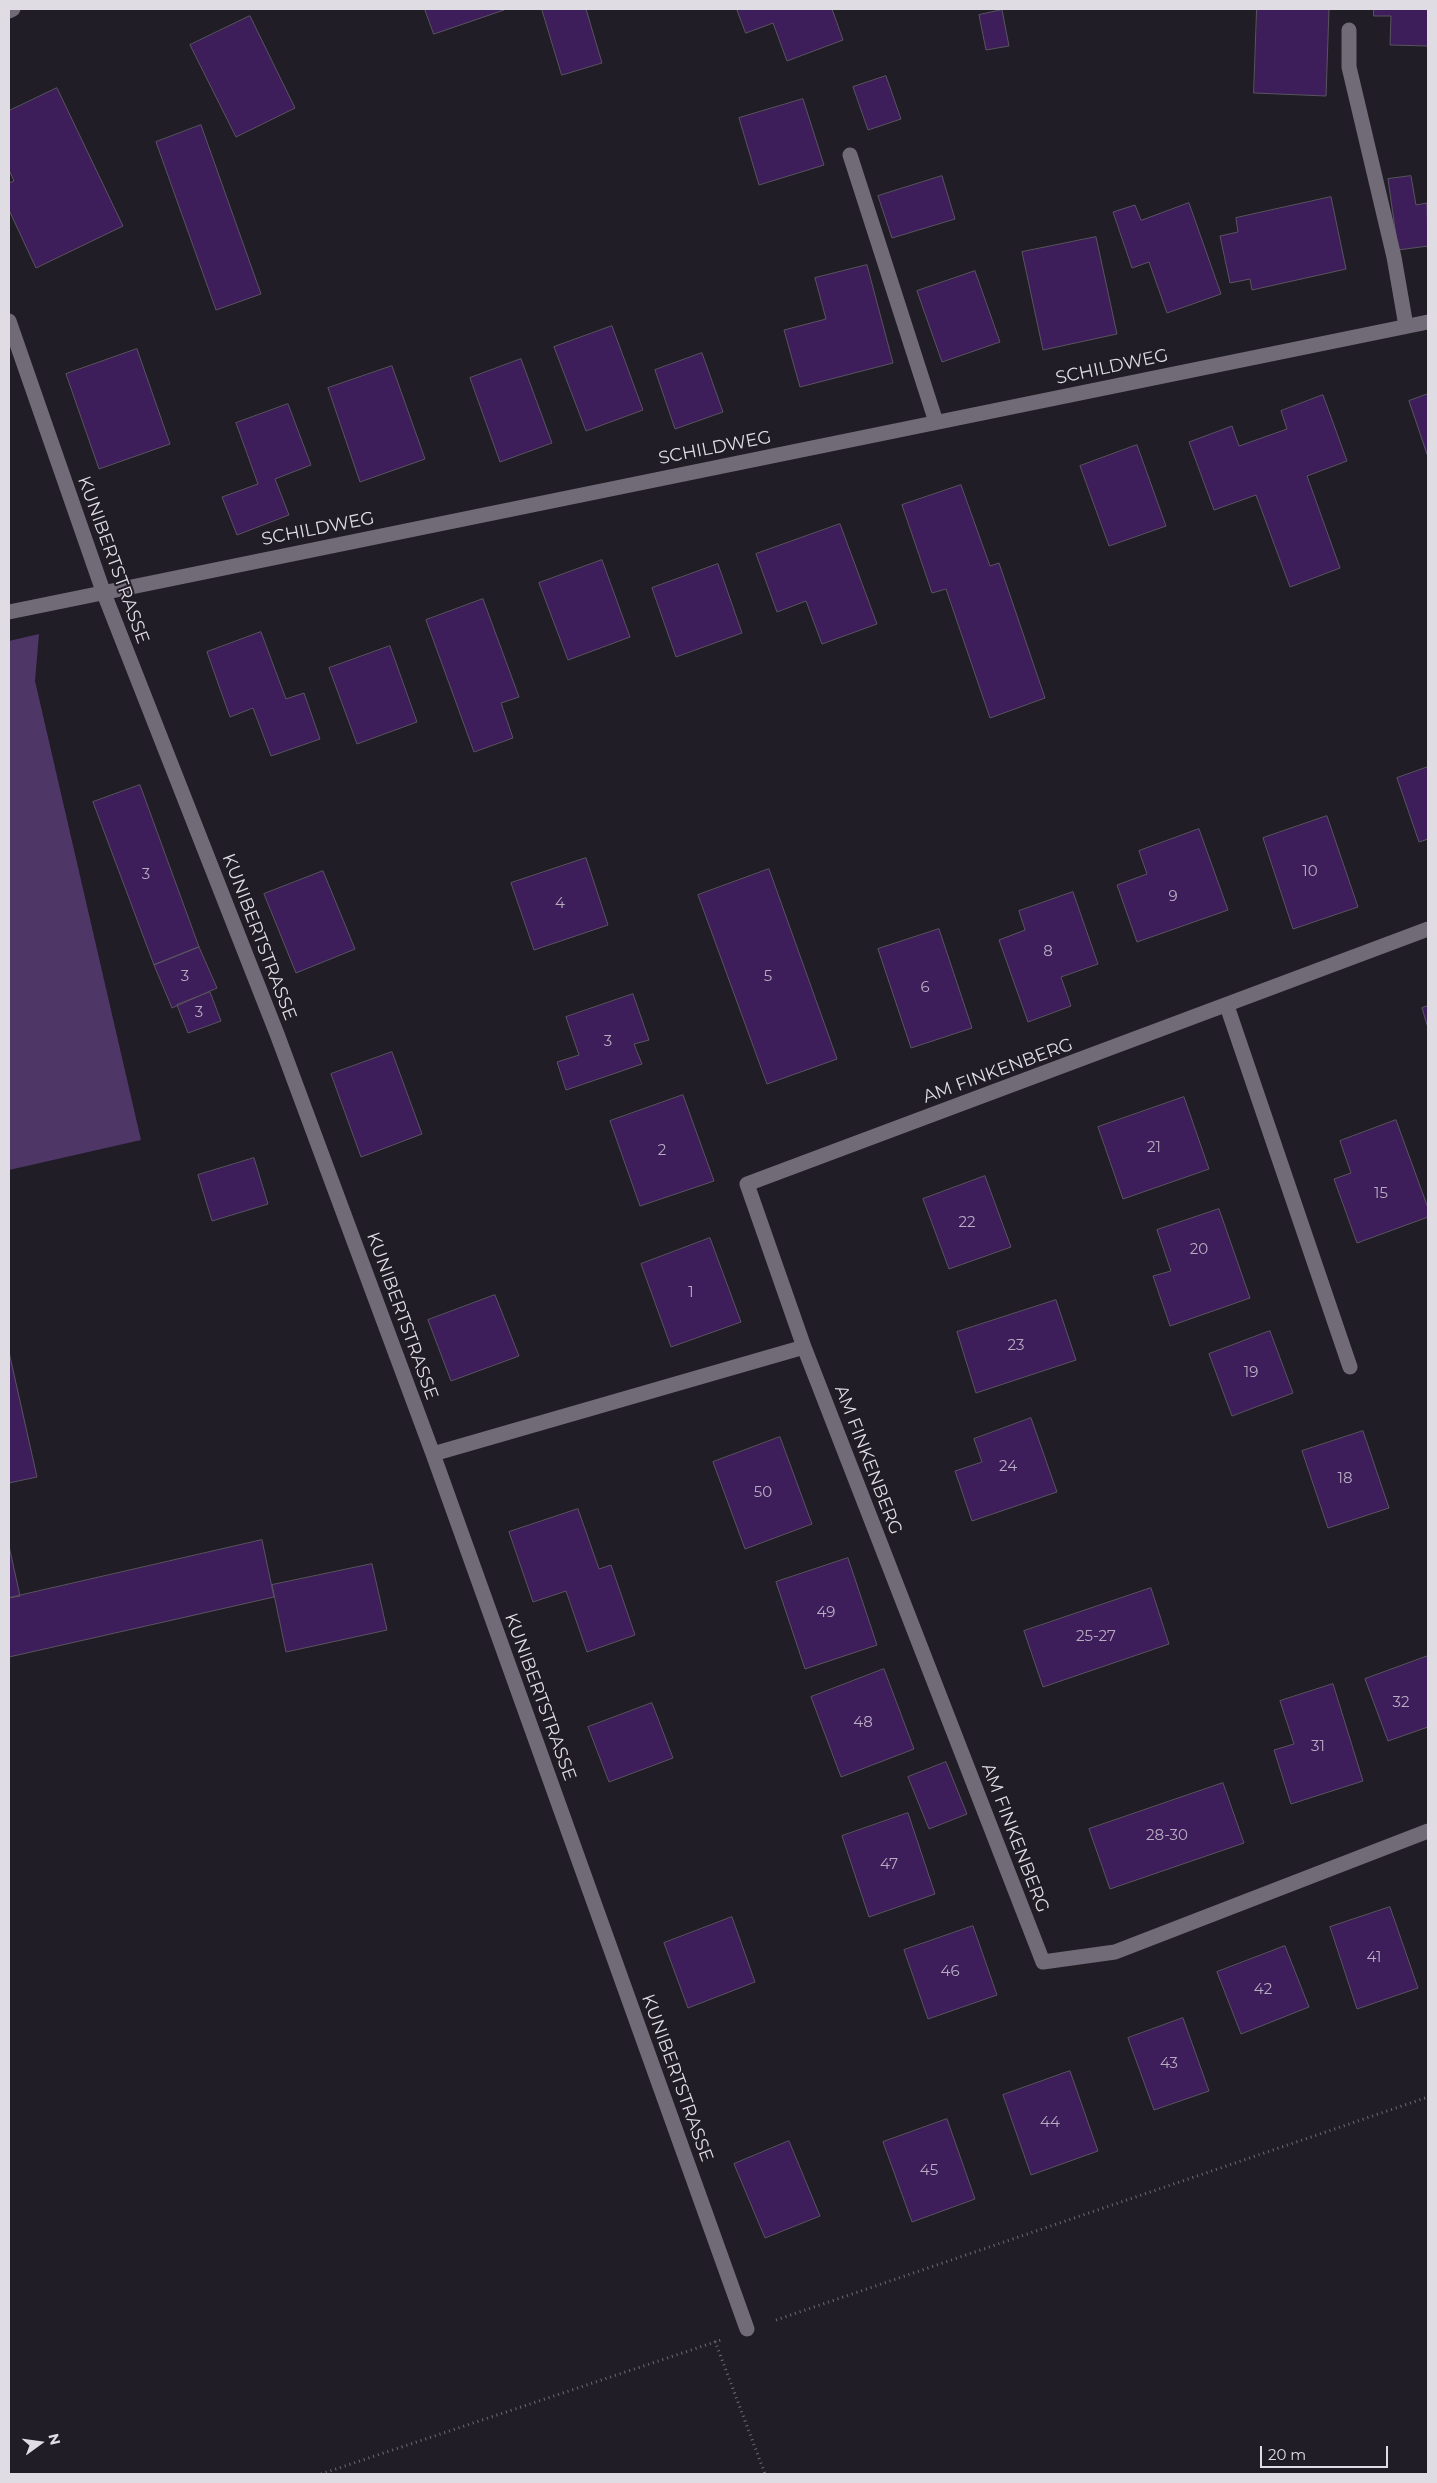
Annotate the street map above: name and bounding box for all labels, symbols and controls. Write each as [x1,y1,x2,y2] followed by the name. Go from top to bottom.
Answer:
[1054,345,1170,389] street label: SCHILDWEG
[657,426,773,470] street label: SCHILDWEG
[73,473,153,647] street label: KUNIBERTSTRASSE
[260,507,376,551] street label: SCHILDWEG
[217,851,301,1023] street label: KUNIBERTSTRASSE
[1302,863,1318,881] house number: 10
[142,866,150,884] house number: 3
[1168,888,1178,906] house number: 9
[555,895,565,913] house number: 4
[1043,943,1053,961] house number: 8
[181,968,189,986] house number: 3
[764,968,772,986] house number: 5
[920,979,930,997] house number: 6
[195,1004,203,1022] house number: 3
[604,1033,612,1051] house number: 3
[920,1034,1076,1108] street label: AM FINKENBERG
[1147,1139,1161,1157] house number: 21
[658,1142,666,1160] house number: 2
[1374,1185,1388,1203] house number: 15
[958,1214,976,1232] house number: 22
[362,1229,442,1403] street label: KUNIBERTSTRASSE
[1190,1241,1208,1259] house number: 20
[688,1284,694,1302] house number: 1
[1008,1337,1024,1355] house number: 23
[1244,1364,1258,1382] house number: 19
[830,1382,906,1538] street label: AM FINKENBERG
[999,1458,1017,1476] house number: 24
[1338,1470,1352,1488] house number: 18
[754,1484,772,1502] house number: 50
[817,1604,835,1622] house number: 49
[500,1610,580,1784] street label: KUNIBERTSTRASSE
[1076,1628,1116,1646] house number: 25-27
[1393,1694,1409,1712] house number: 32
[853,1714,873,1732] house number: 48
[1311,1738,1325,1756] house number: 31
[977,1760,1053,1916] street label: AM FINKENBERG
[1146,1827,1188,1845] house number: 28-30
[880,1856,898,1874] house number: 47
[1367,1949,1381,1967] house number: 41
[940,1963,960,1981] house number: 46
[1254,1981,1272,1999] house number: 42
[637,1991,717,2165] street label: KUNIBERTSTRASSE
[1160,2055,1178,2073] house number: 43
[1040,2114,1060,2132] house number: 44
[920,2162,938,2180] house number: 45
[15,2418,65,2468] north arrow
[44,2432,65,2447] text: N
[1262,2436,1390,2468] scale bar
[1268,2445,1306,2464] text: 20 m

